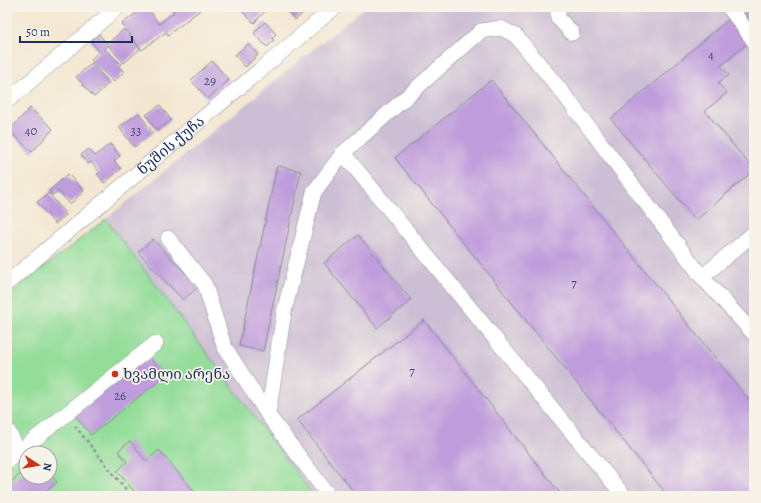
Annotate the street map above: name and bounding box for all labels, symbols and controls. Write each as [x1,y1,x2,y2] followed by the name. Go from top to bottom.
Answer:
[20,18,132,44] scale bar
[26,24,50,40] text: 50 m
[708,46,714,63] house number: 4
[204,72,216,89] house number: 29
[133,111,209,179] street label: ნუშის ქუჩა
[25,122,37,139] house number: 40
[131,122,141,139] house number: 33
[571,274,577,291] house number: 7
[409,362,415,379] house number: 7
[123,364,230,384] place label: ხვამლი არენა
[110,369,120,379] marker: ხვამლი არენა
[114,387,126,404] house number: 26
[18,445,58,485] north arrow
[39,461,55,472] text: N

